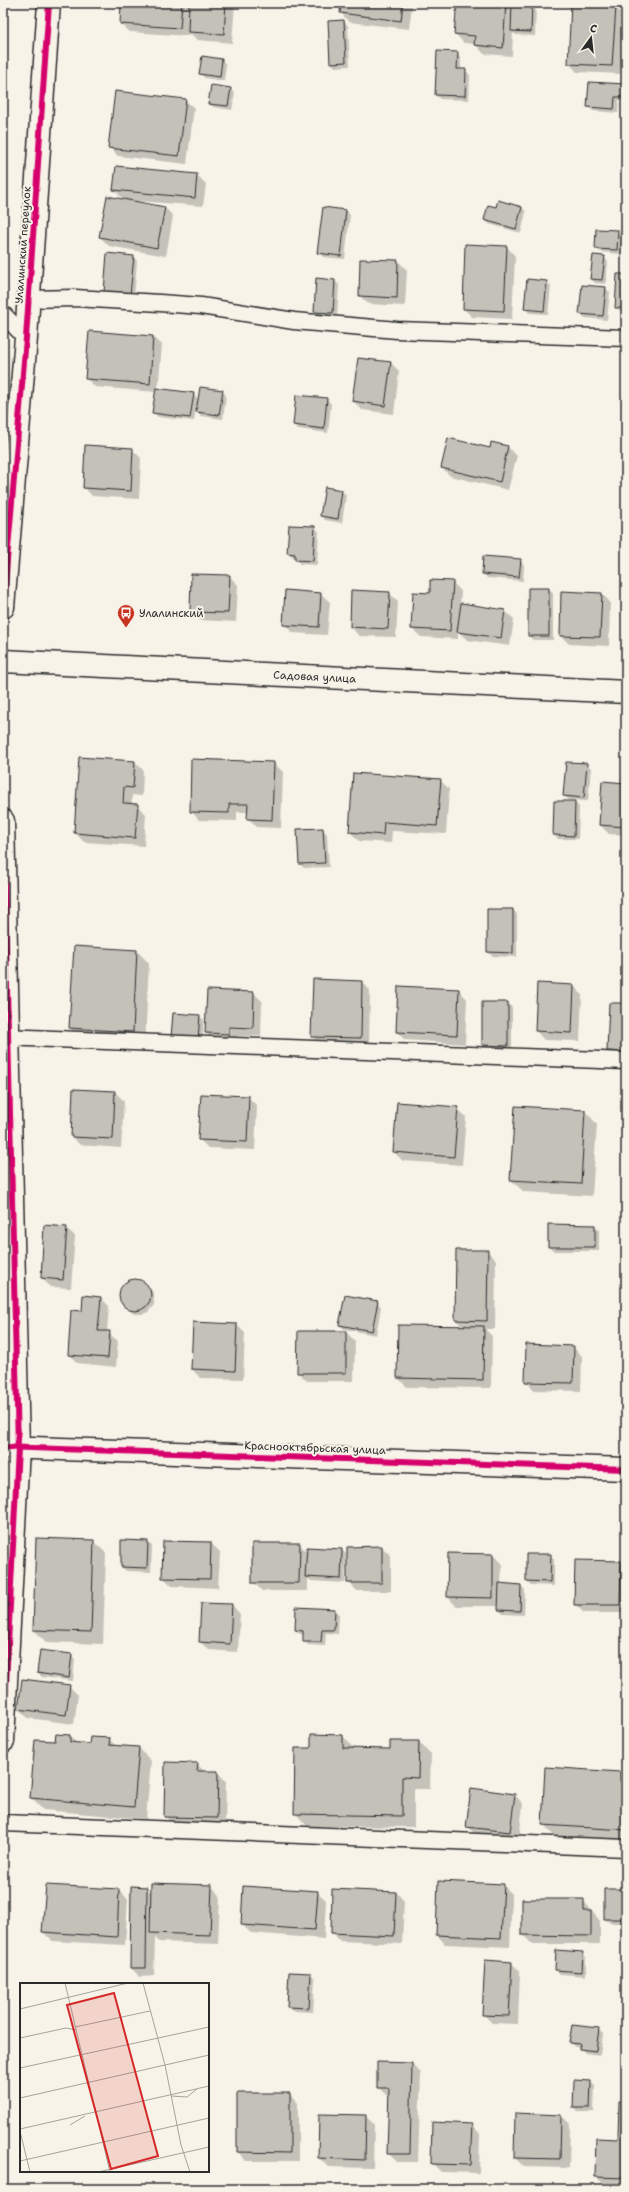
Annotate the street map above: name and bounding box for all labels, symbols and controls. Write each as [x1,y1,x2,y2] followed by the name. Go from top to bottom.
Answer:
[571,18,611,58] north arrow
[588,21,599,37] text: С
[11,186,35,304] street label: Улалинский переулок
[116,603,136,628] bus stop icon: Улалинский
[139,606,204,621] place label: Улалинский
[273,667,356,686] street label: Садовая улица
[244,1438,386,1458] street label: Краснооктябрьская улица
[20,1983,209,2172] inset map

